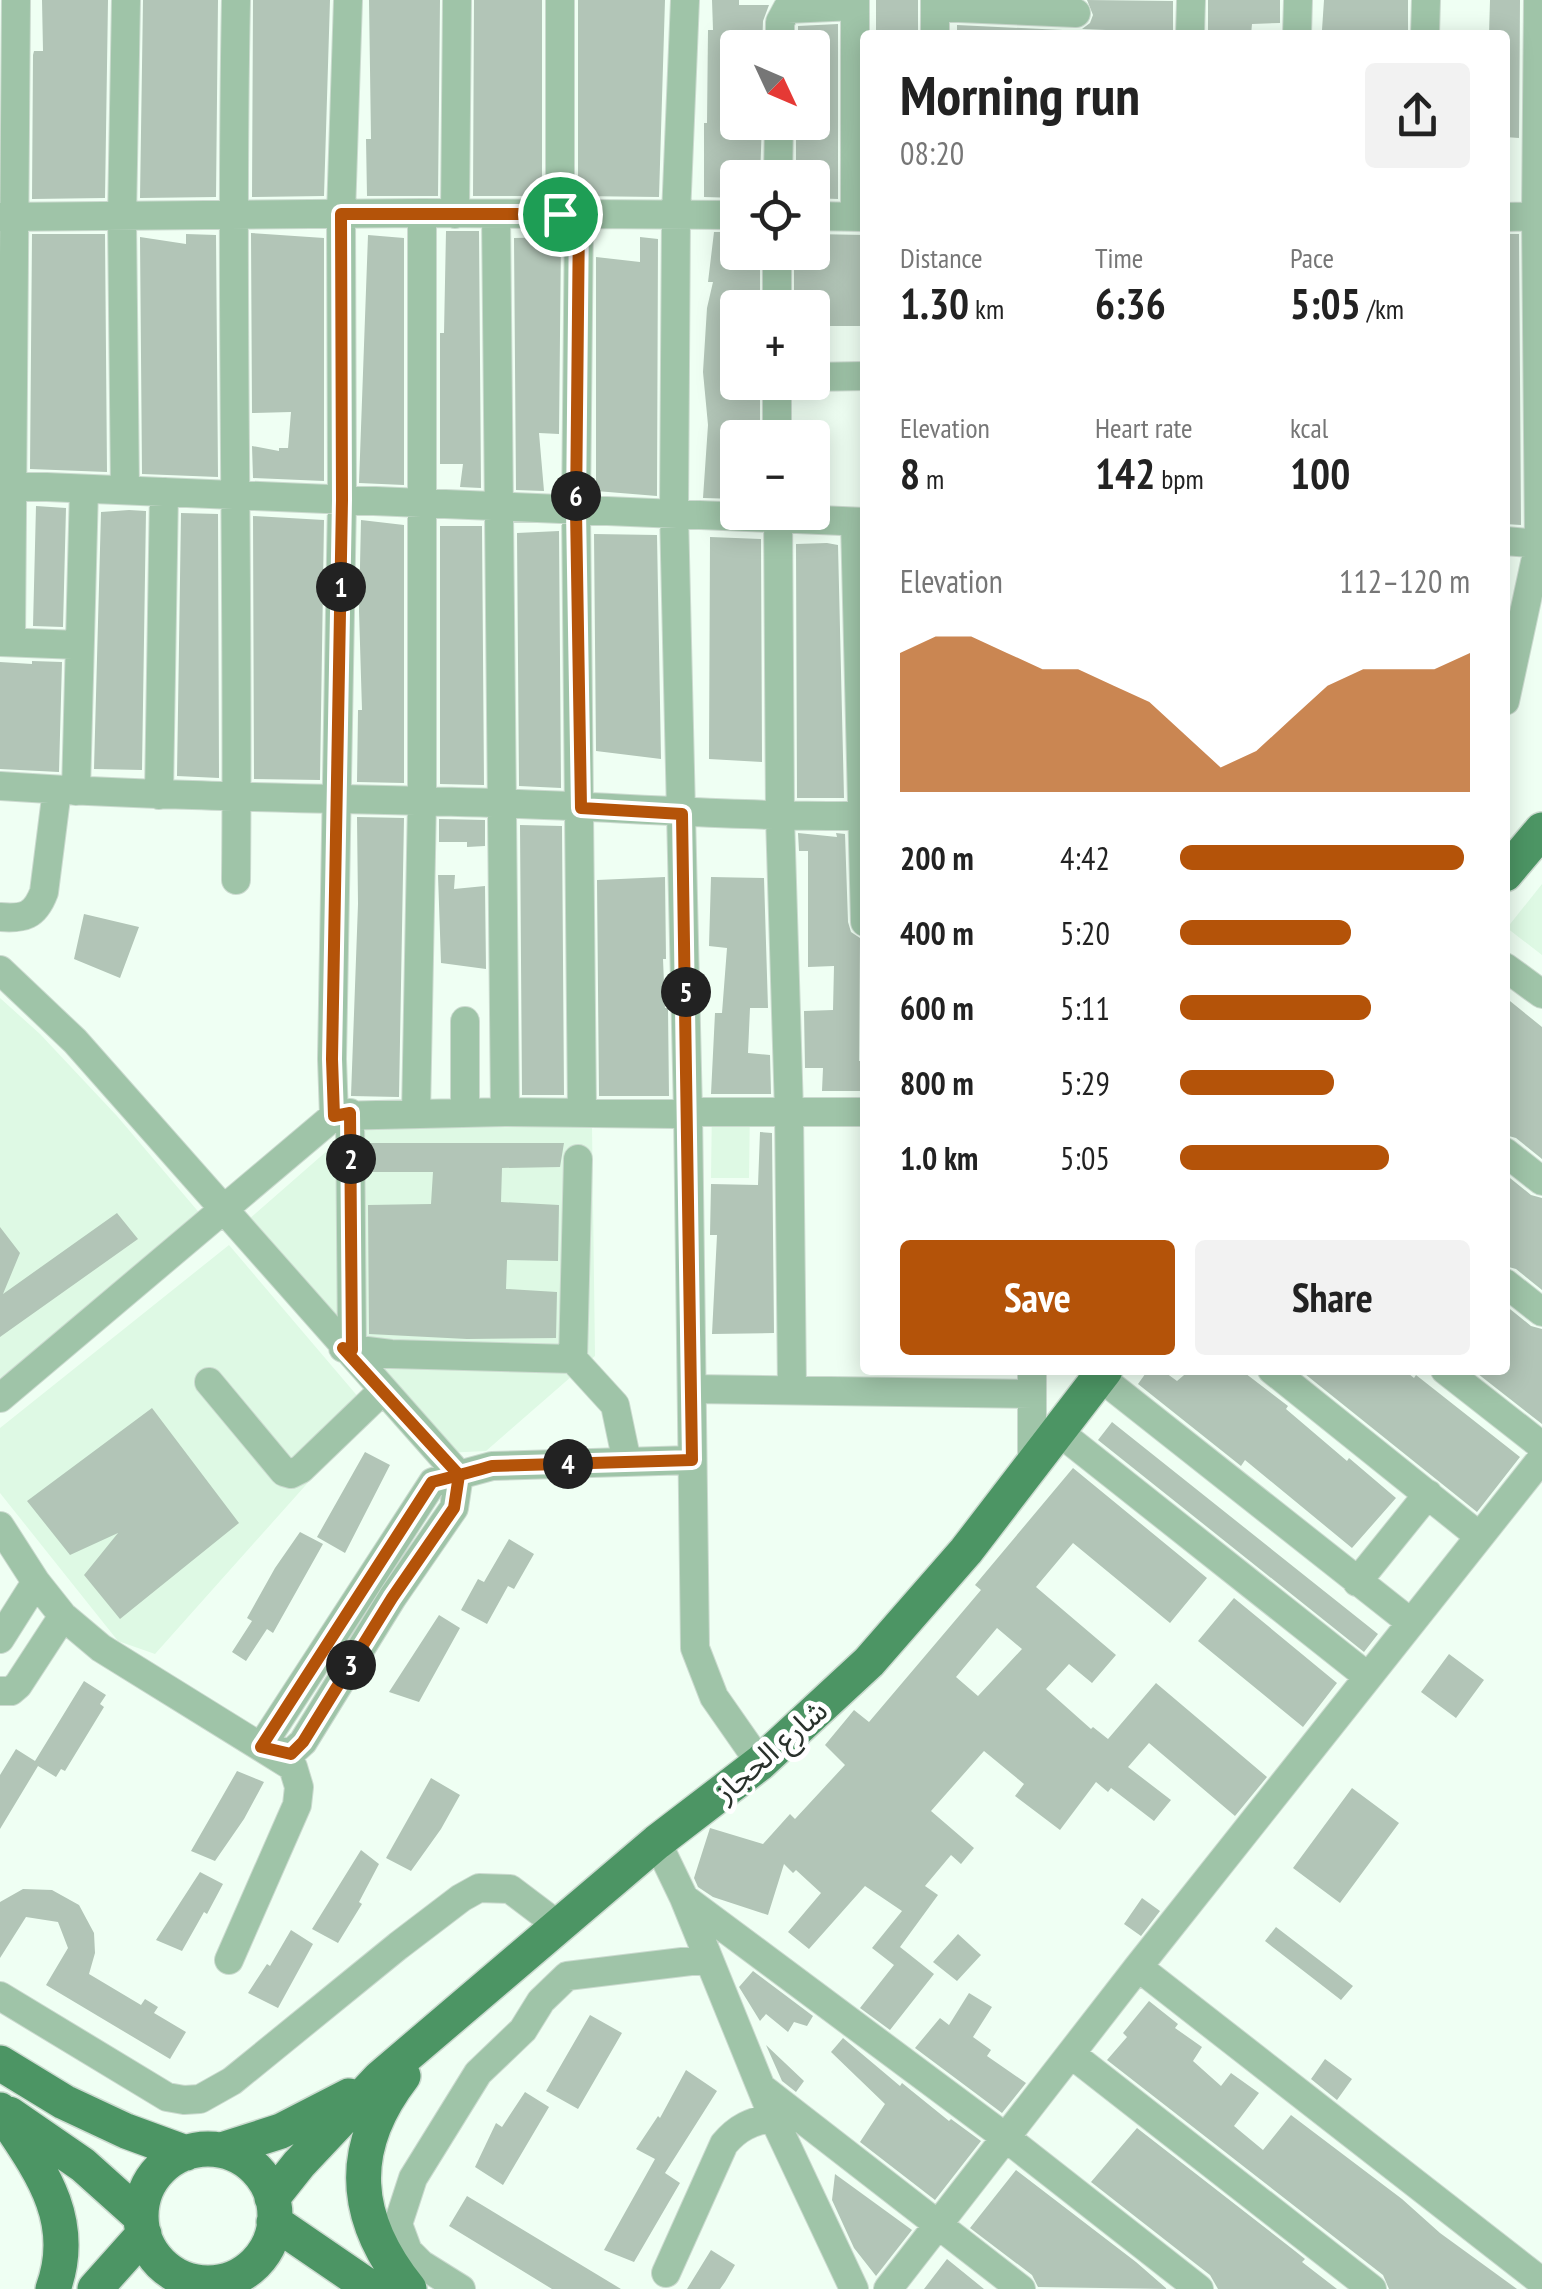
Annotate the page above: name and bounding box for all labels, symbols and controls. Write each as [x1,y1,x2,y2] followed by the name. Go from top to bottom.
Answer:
[720,30,830,140] north arrow
[720,30,830,530] map controls
[900,59,1140,130] text: Morning run
[1365,63,1470,168] button: share
[900,132,964,174] text: 08:20
[720,160,830,270] button: locate
[518,172,603,257] pin
[533,187,588,242] icon: arrive
[900,239,983,276] text: Distance
[1095,239,1143,276] text: Time
[1290,239,1334,276] text: Pace
[900,276,969,331] text: 1.30
[1095,276,1166,331] text: 6:36
[1290,276,1361,331] text: 5:05
[720,290,830,400] button: +
[969,290,1004,327] text: km
[1361,290,1404,327] text: /km
[900,409,990,446] text: Elevation
[1095,409,1193,446] text: Heart rate
[1290,409,1328,446] text: kcal
[720,420,830,530] button: −
[900,446,920,501] text: 8
[1095,446,1155,501] text: 142
[1290,446,1350,501] text: 100
[920,460,944,497] text: m
[1155,460,1204,497] text: bpm
[551,471,601,521] pin: 6
[569,477,583,514] text: 6
[900,560,1003,602] text: Elevation
[1339,560,1470,602] text: 112–120 m
[316,562,366,612] pin: 1
[334,568,348,605] text: 1
[900,837,974,879] text: 200 m
[1060,837,1110,879] text: 4:42
[900,912,974,954] text: 400 m
[1060,912,1110,954] text: 5:20
[661,967,711,1017] pin: 5
[679,973,693,1010] text: 5
[900,987,974,1029] text: 600 m
[1060,987,1110,1029] text: 5:11
[900,1062,974,1104] text: 800 m
[1060,1062,1110,1104] text: 5:29
[326,1134,376,1184] pin: 2
[900,1137,978,1179] text: 1.0 km
[1060,1137,1110,1179] text: 5:05
[344,1140,358,1177] text: 2
[900,1240,1175,1355] button: Save
[1195,1240,1470,1355] button: Share
[543,1439,593,1489] pin: 4
[561,1445,575,1482] text: 4
[326,1640,376,1690] pin: 3
[344,1646,358,1683] text: 3
[704,1690,837,1814] street label: شارع الحجاز

